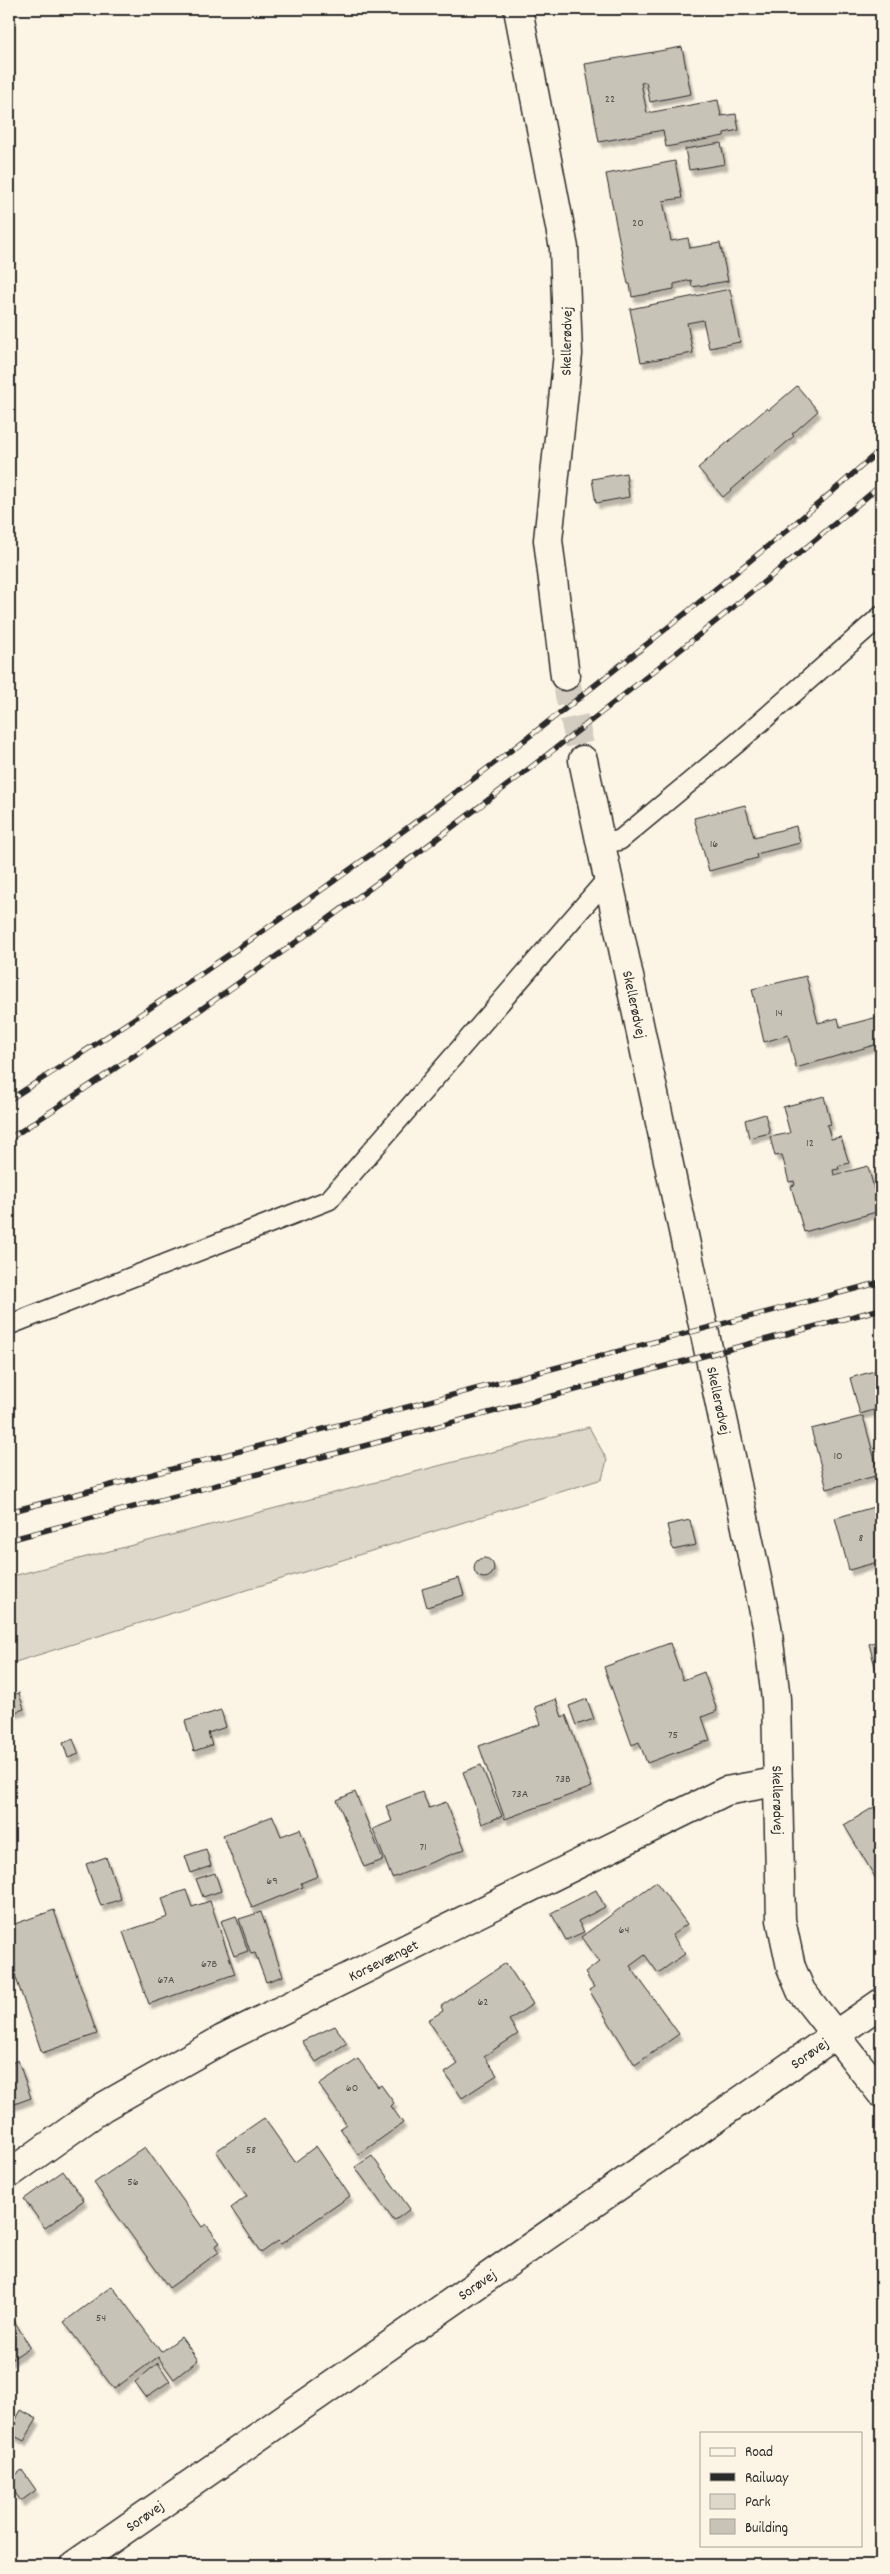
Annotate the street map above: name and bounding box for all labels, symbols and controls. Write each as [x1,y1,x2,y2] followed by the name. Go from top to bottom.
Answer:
[605,91,615,108] house number: 22
[632,215,644,232] house number: 20
[556,306,580,376] street label: Skellerødvej
[710,836,718,853] house number: 16
[615,969,651,1041] street label: Skellerødvej
[775,1005,783,1022] house number: 14
[806,1135,814,1152] house number: 12
[699,1365,735,1437] street label: Skellerødvej
[833,1448,843,1465] house number: 10
[859,1530,864,1547] house number: 8
[668,1727,678,1744] house number: 75
[765,1765,788,1835] street label: Skellerødvej
[555,1771,571,1788] house number: 73B
[512,1786,529,1803] house number: 73A
[419,1839,427,1856] house number: 71
[266,1873,278,1890] house number: 69
[619,1922,629,1939] house number: 64
[345,1935,423,1988] street label: Korsevænget
[201,1956,217,1973] house number: 67B
[157,1972,175,1989] house number: 67A
[477,1994,489,2011] house number: 62
[787,2033,834,2076] street label: Sorøvej
[346,2080,358,2097] house number: 60
[246,2142,256,2159] house number: 58
[127,2174,139,2191] house number: 56
[454,2265,502,2307] street label: Sorøvej
[96,2310,106,2327] house number: 54
[700,2432,862,2546] legend
[745,2442,773,2464] text: Road
[745,2468,789,2490] text: Railway
[745,2492,771,2514] text: Park
[122,2496,169,2539] street label: Sorøvej
[745,2518,788,2540] text: Building

